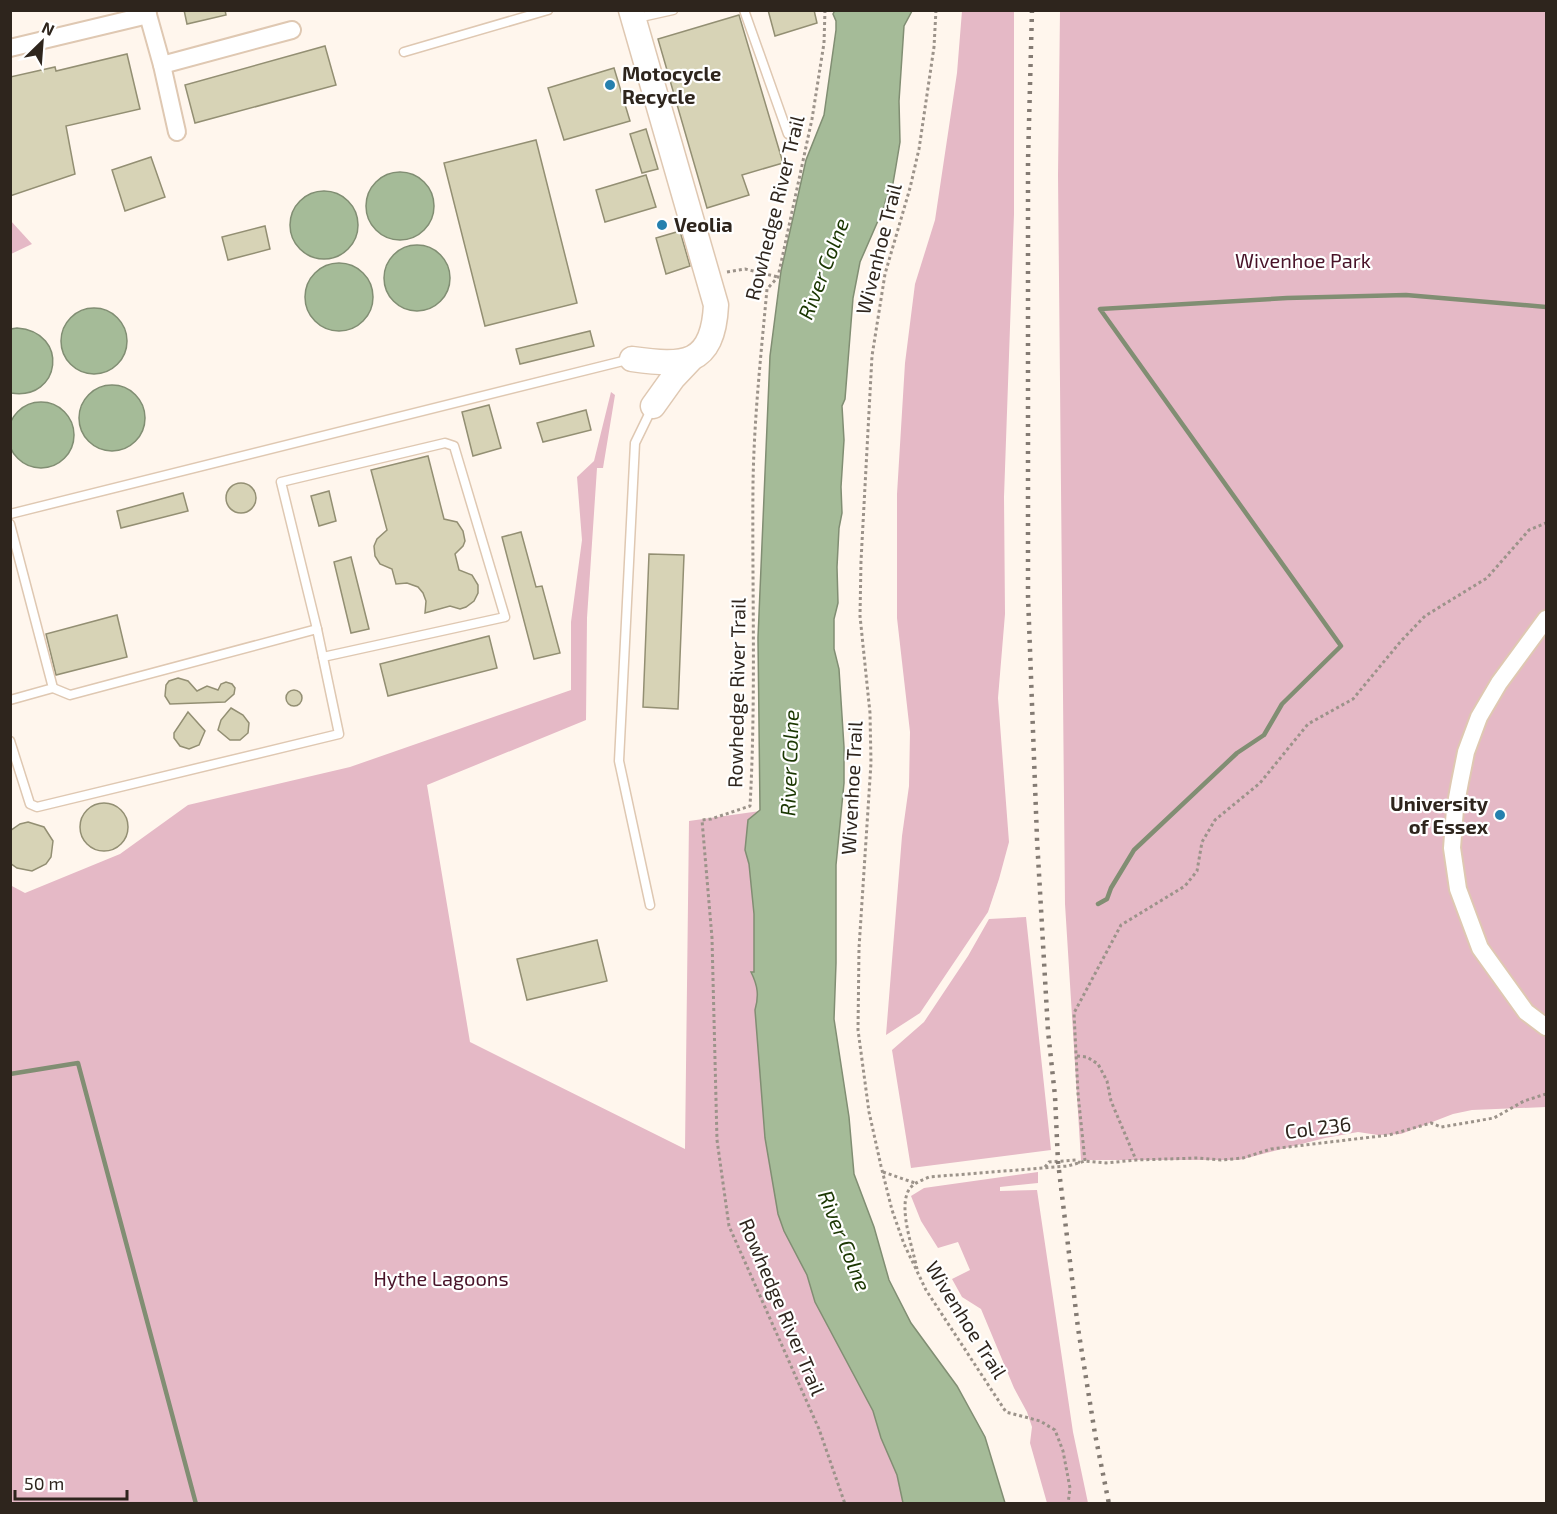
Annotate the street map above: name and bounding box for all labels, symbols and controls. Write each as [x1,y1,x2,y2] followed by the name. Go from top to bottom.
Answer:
[12,12,72,72] north arrow
[39,17,58,39] text: N
[622,61,721,109] place label: Motocycle Recycle
[603,78,617,92] marker: Motocycle Recycle
[739,113,809,303] street label: Rowhedge River Trail
[850,181,906,317] street label: Wivenhoe Trail
[674,212,733,236] place label: Veolia
[792,214,853,323] water label: River Colne
[655,218,669,232] marker: Veolia
[1235,248,1371,272] park label: Wivenhoe Park
[722,598,750,788] street label: Rowhedge River Trail
[774,709,803,817] water label: River Colne
[836,720,866,856] street label: Wivenhoe Trail
[1390,791,1489,838] place label: University of Essex
[1493,808,1507,822] marker: University of Essex
[1283,1111,1352,1143] street label: Col 236
[814,1186,877,1294] water label: River Colne
[735,1214,831,1399] street label: Rowhedge River Trail
[921,1256,1013,1383] street label: Wivenhoe Trail
[373,1266,509,1290] park label: Hythe Lagoons
[15,1463,128,1501] scale bar
[24,1472,64,1494] text: 50 m

